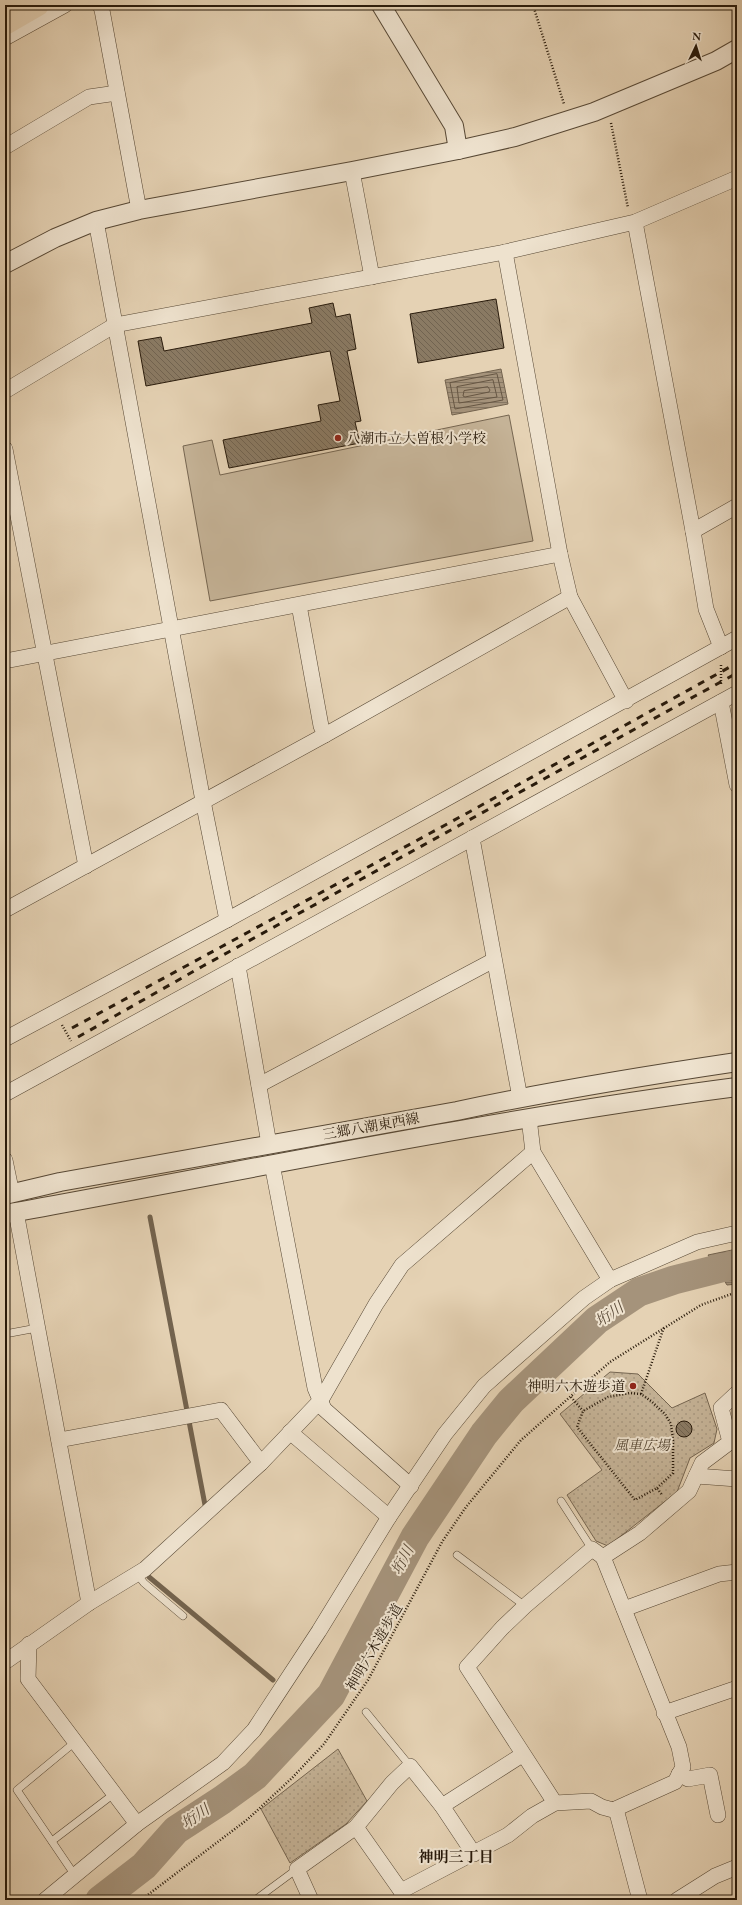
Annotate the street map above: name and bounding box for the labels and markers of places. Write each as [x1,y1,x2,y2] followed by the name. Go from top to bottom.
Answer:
[346,429,486,447] place label: 八潮市立大曽根小学校
[333,433,343,443] marker: 八潮市立大曽根小学校
[527,1377,625,1395] place label: 神明六木遊歩道
[628,1381,638,1391] marker: 神明六木遊歩道

